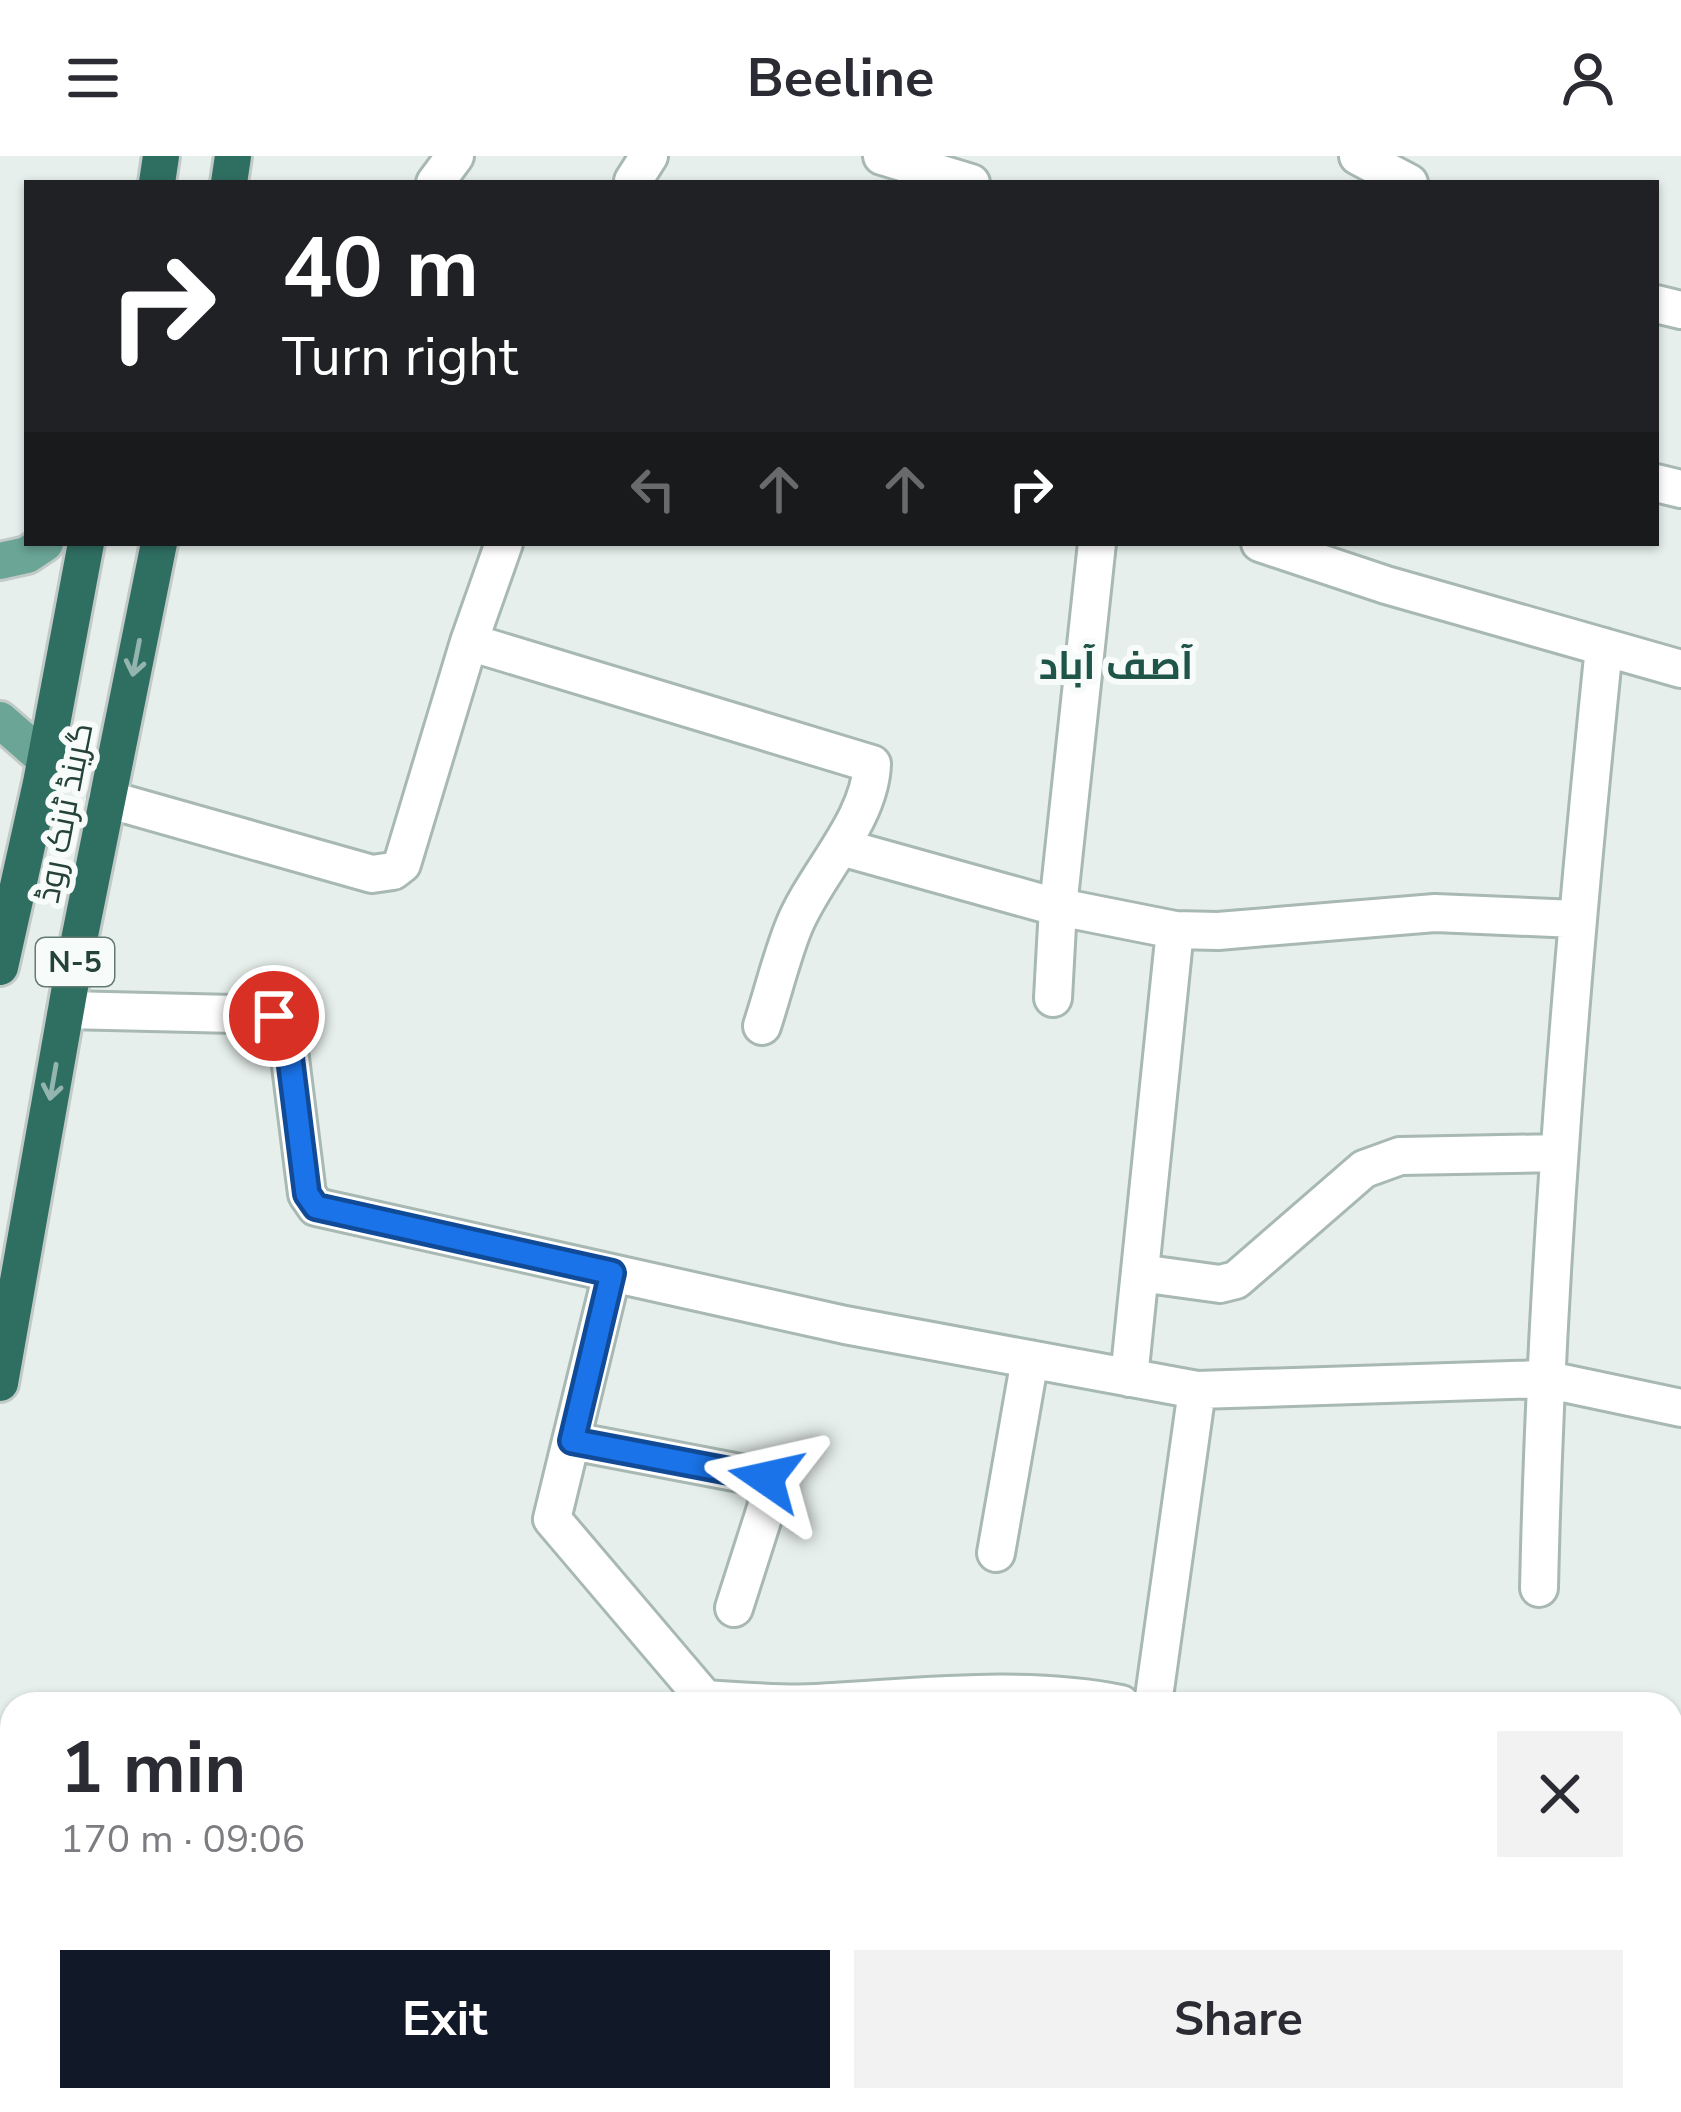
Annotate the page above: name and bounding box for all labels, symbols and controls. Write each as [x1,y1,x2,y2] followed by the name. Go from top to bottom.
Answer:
[747,41,934,115] text: Beeline
[60,45,126,111] icon: menu
[1555,45,1621,111] icon: person
[282,211,479,326] text: 40 m
[84,228,240,384] icon: right
[282,320,518,394] text: Turn right
[620,456,686,522] icon: left
[746,456,812,522] icon: ahead
[872,456,938,522] icon: ahead
[998,456,1064,522] icon: right
[123,638,146,676] one-way arrow
[1039,640,1194,693] district label: آصف آباد
[26,719,104,907] street label: گرینڈ ٹرنک روڈ
[36,938,114,986] road number: N-5
[223,965,325,1067] pin
[241,983,307,1049] icon: arrive
[41,1062,64,1101] one-way arrow
[703,1415,829,1541] position arrow
[60,1719,246,1817] text: 1 min
[1497,1731,1623,1857] button: close
[60,1813,305,1866] text: 170 m · 09:06
[60,1950,830,2088] button: Exit
[854,1950,1623,2088] button: Share

